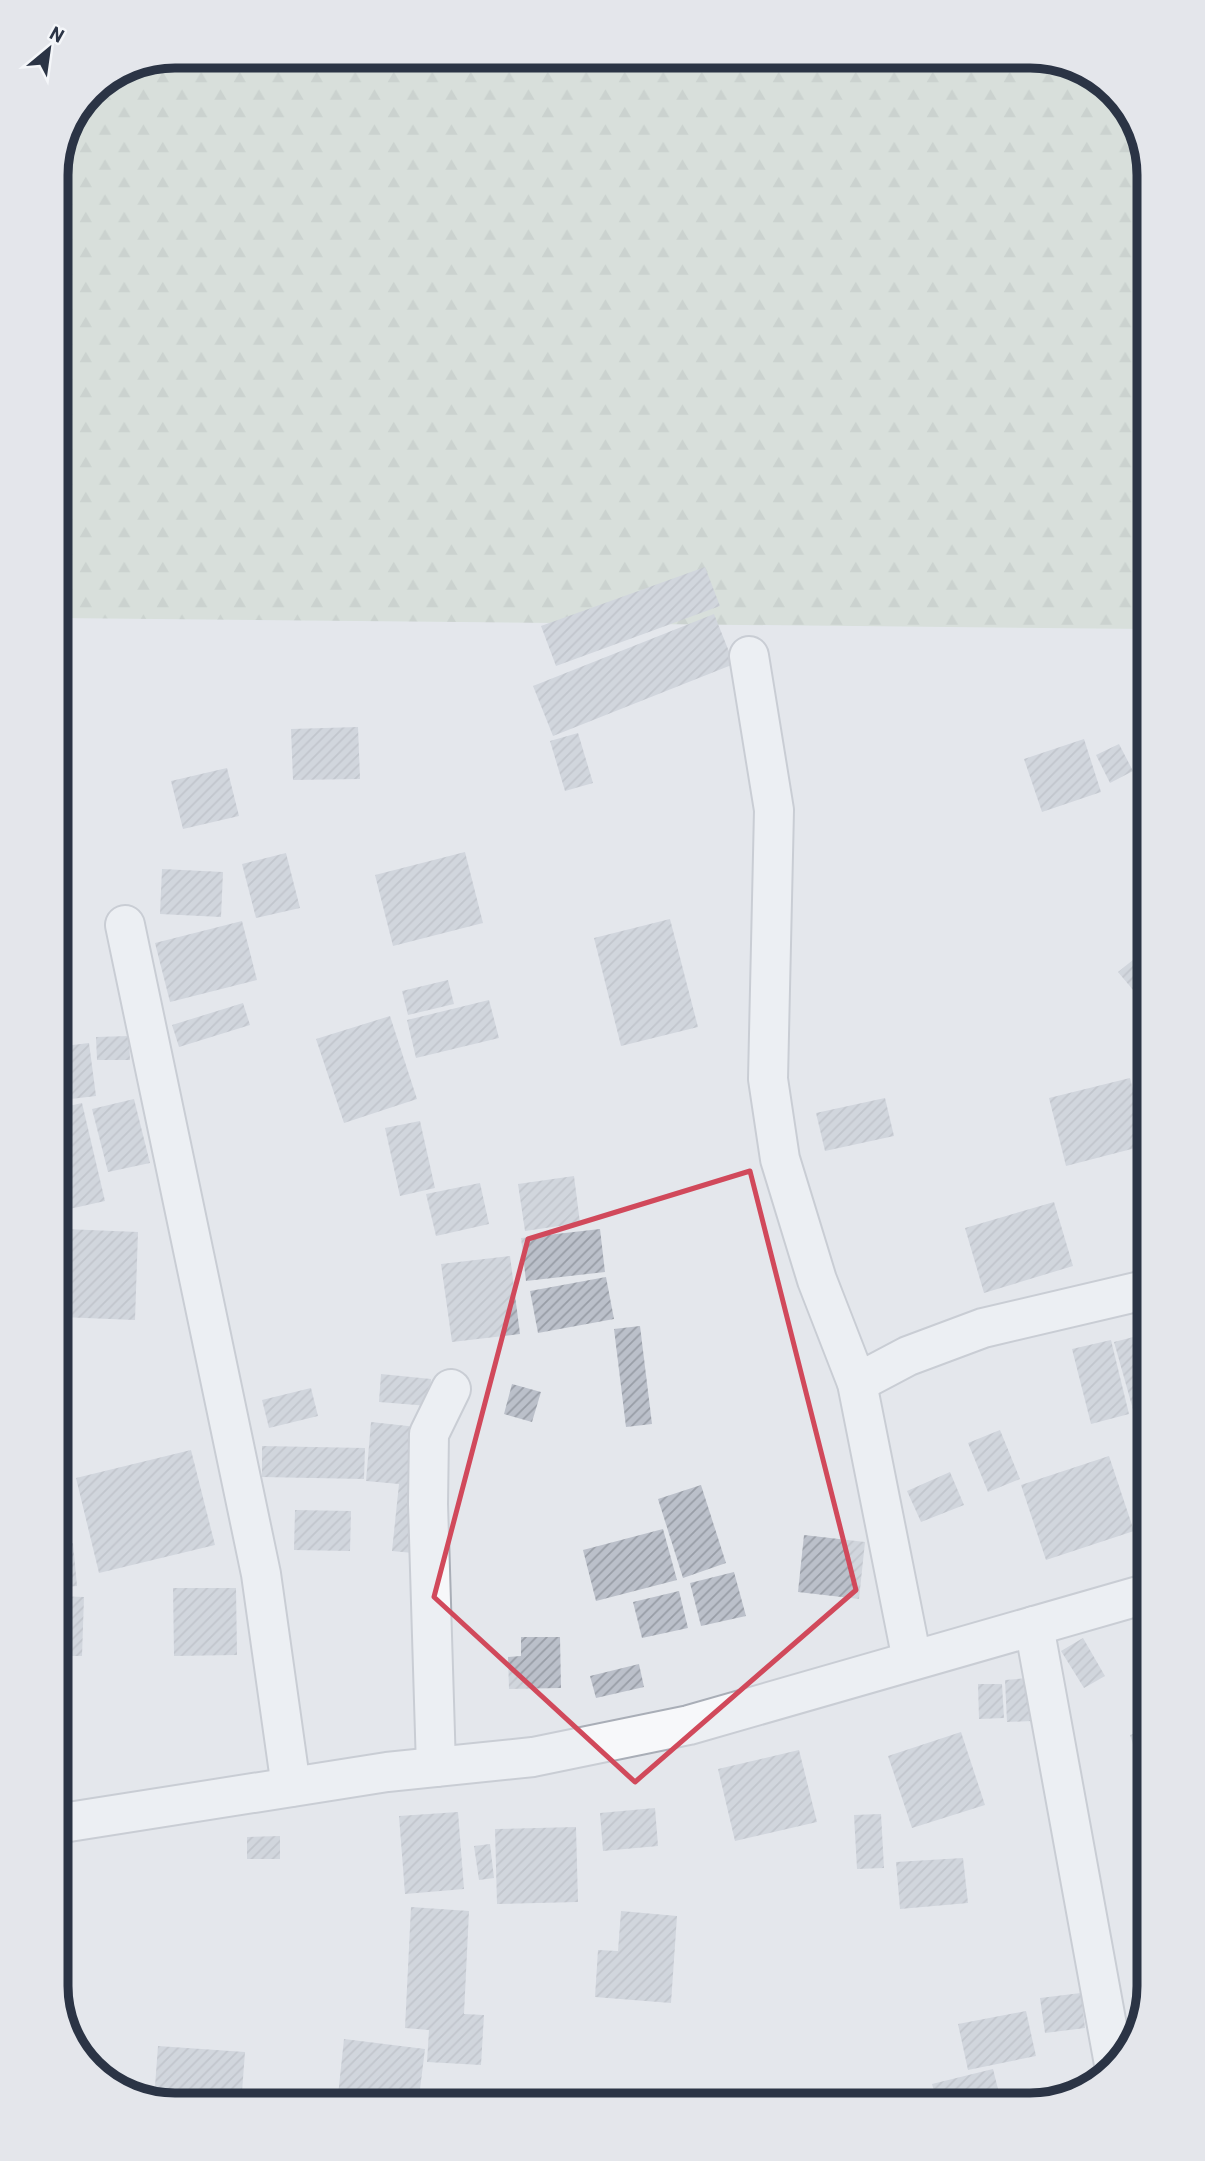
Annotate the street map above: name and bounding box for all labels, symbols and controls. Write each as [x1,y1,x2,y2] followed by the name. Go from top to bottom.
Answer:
[14,14,84,84] north arrow
[46,21,69,47] text: N

